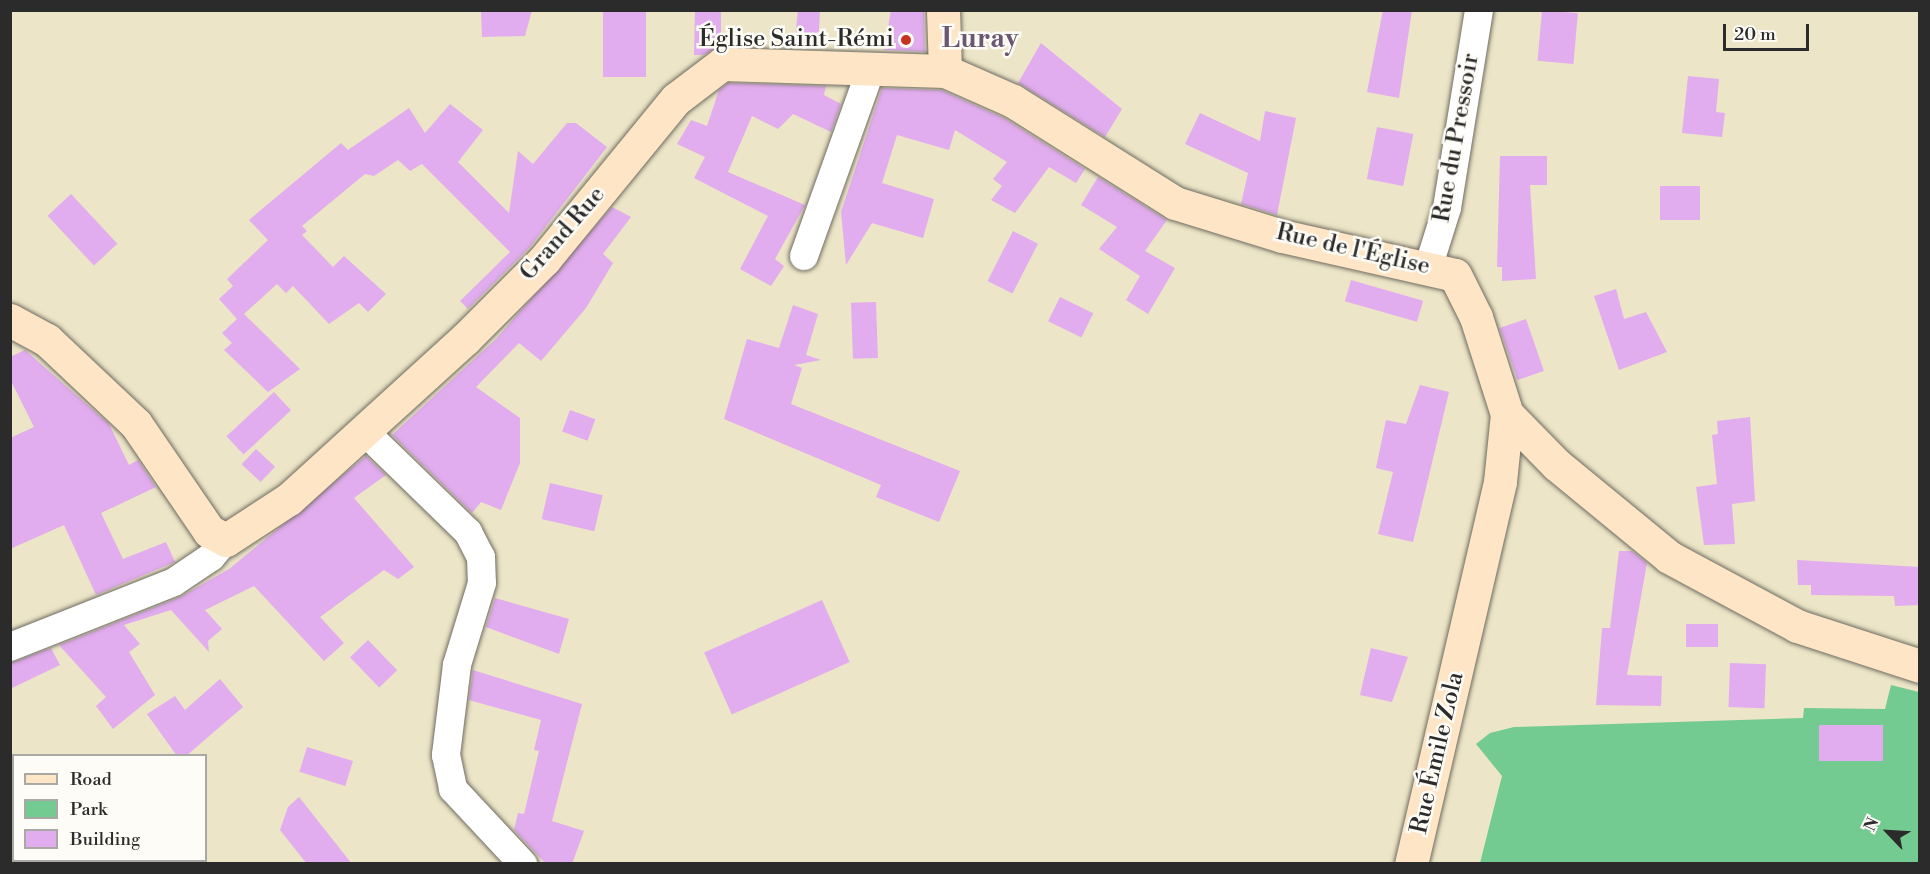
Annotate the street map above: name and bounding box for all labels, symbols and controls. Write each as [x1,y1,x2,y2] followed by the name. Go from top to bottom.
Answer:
[1726,12,1812,50] scale bar
[1734,23,1776,46] text: 20 m
[942,24,1018,56] district label: Luray
[699,26,894,54] place label: Église Saint-Rémi
[899,33,913,47] marker: Église Saint-Rémi
[1428,51,1486,225] street label: Rue du Pressoir
[514,181,612,287] street label: Grand Rue
[1273,218,1433,282] street label: Rue de l'Église
[1405,669,1471,837] street label: Rue Émile Zola
[12,754,207,862] legend
[70,768,112,791] text: Road
[70,798,107,821] text: Park
[1858,802,1918,862] north arrow
[1860,814,1883,834] text: N
[70,828,140,851] text: Building

